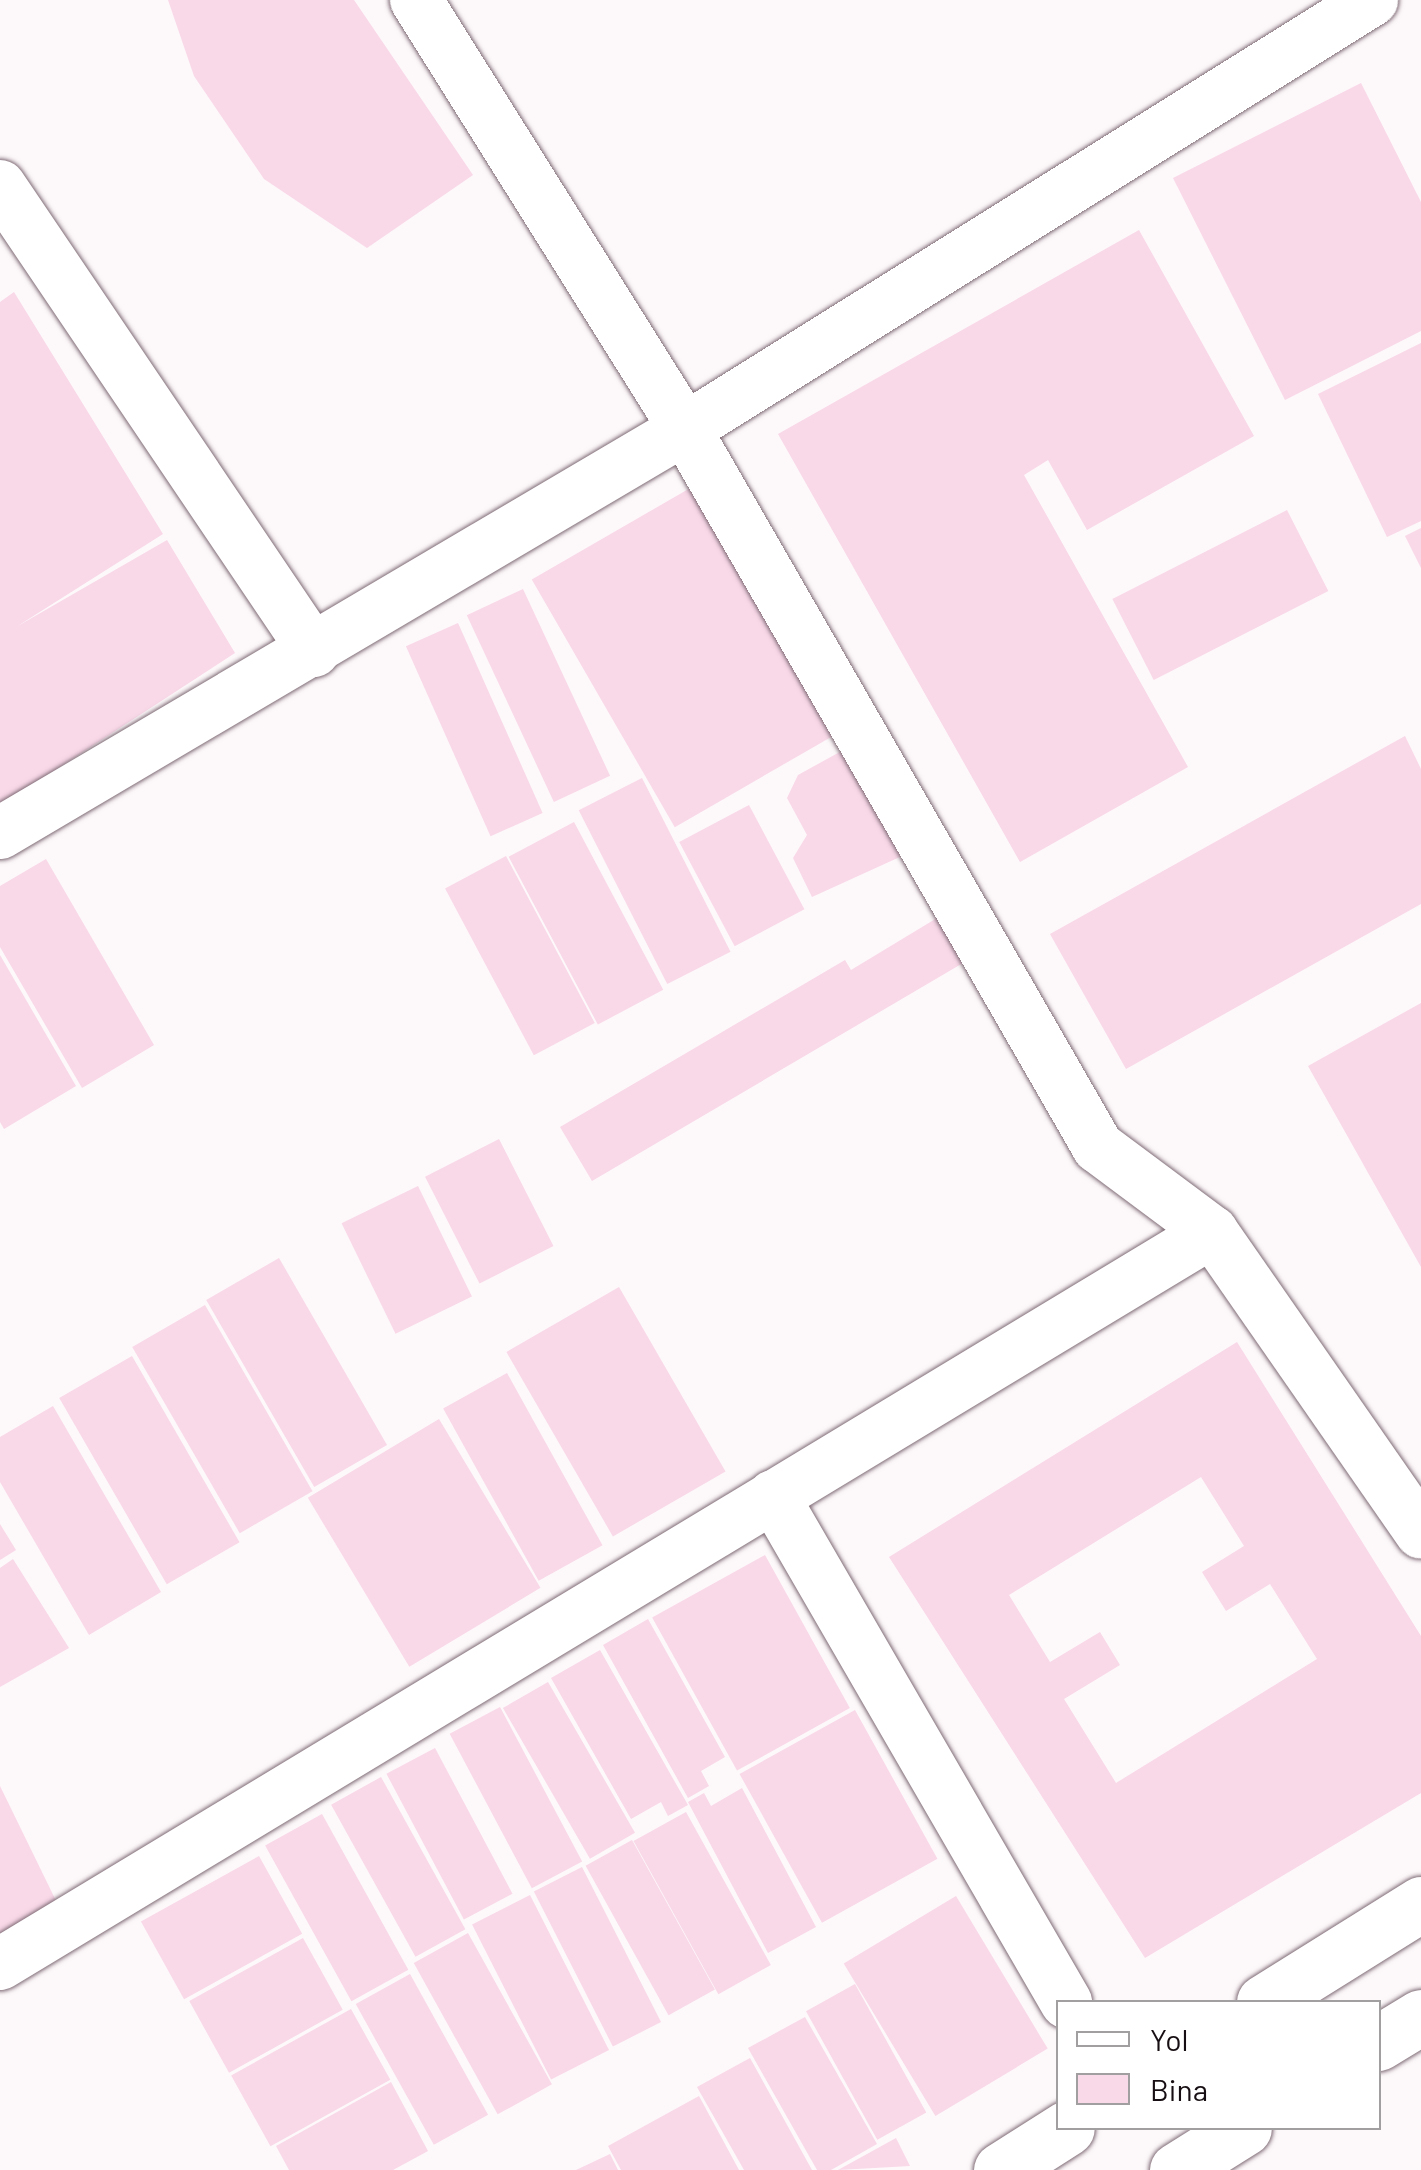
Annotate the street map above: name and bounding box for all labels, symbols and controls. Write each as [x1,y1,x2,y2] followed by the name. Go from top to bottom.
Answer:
[1056,2000,1381,2130] legend
[1150,2021,1188,2057] text: Yol
[1150,2071,1208,2107] text: Bina

